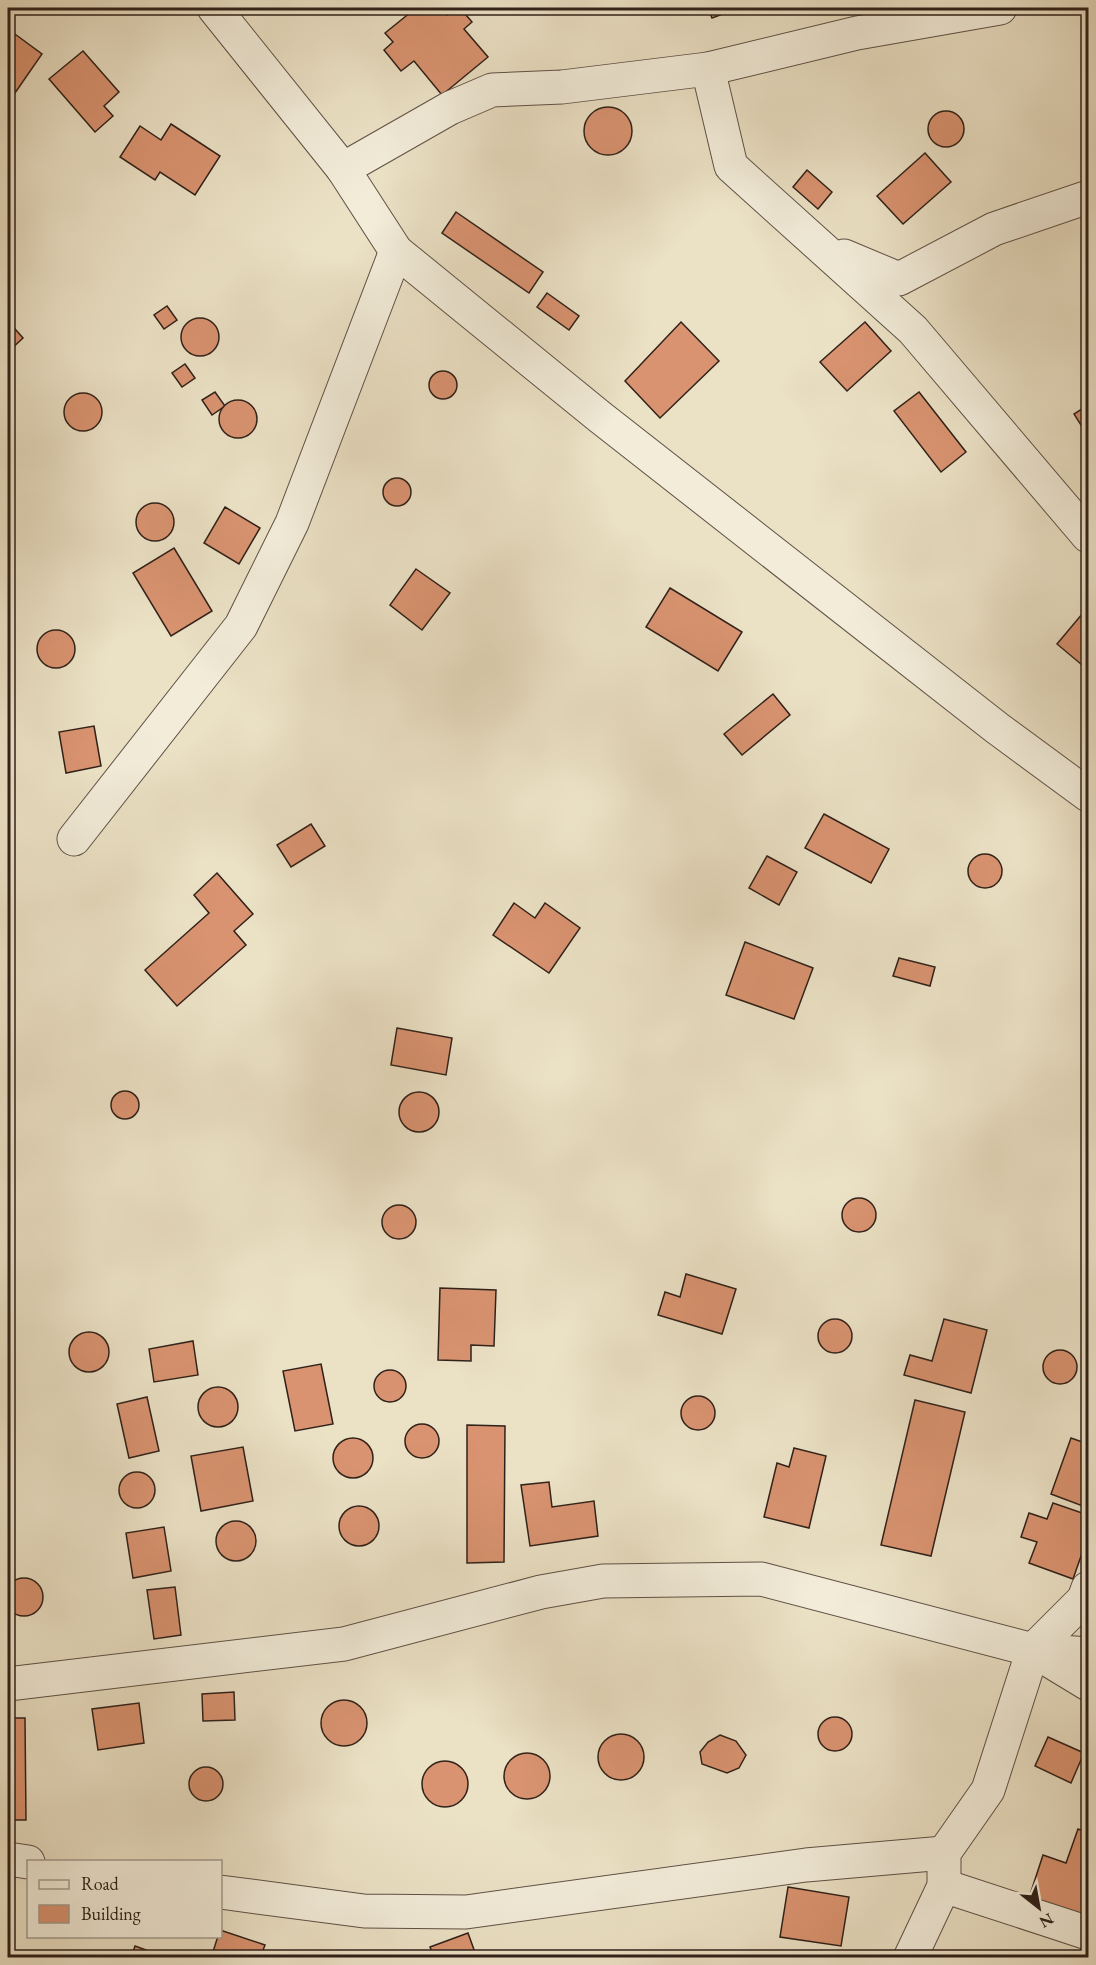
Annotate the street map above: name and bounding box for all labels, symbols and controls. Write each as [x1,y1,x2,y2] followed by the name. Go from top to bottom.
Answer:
[27,1860,222,1938] legend
[81,1872,120,1895] text: Road
[1009,1878,1069,1938] north arrow
[81,1902,141,1925] text: Building
[1035,1908,1057,1933] text: N

